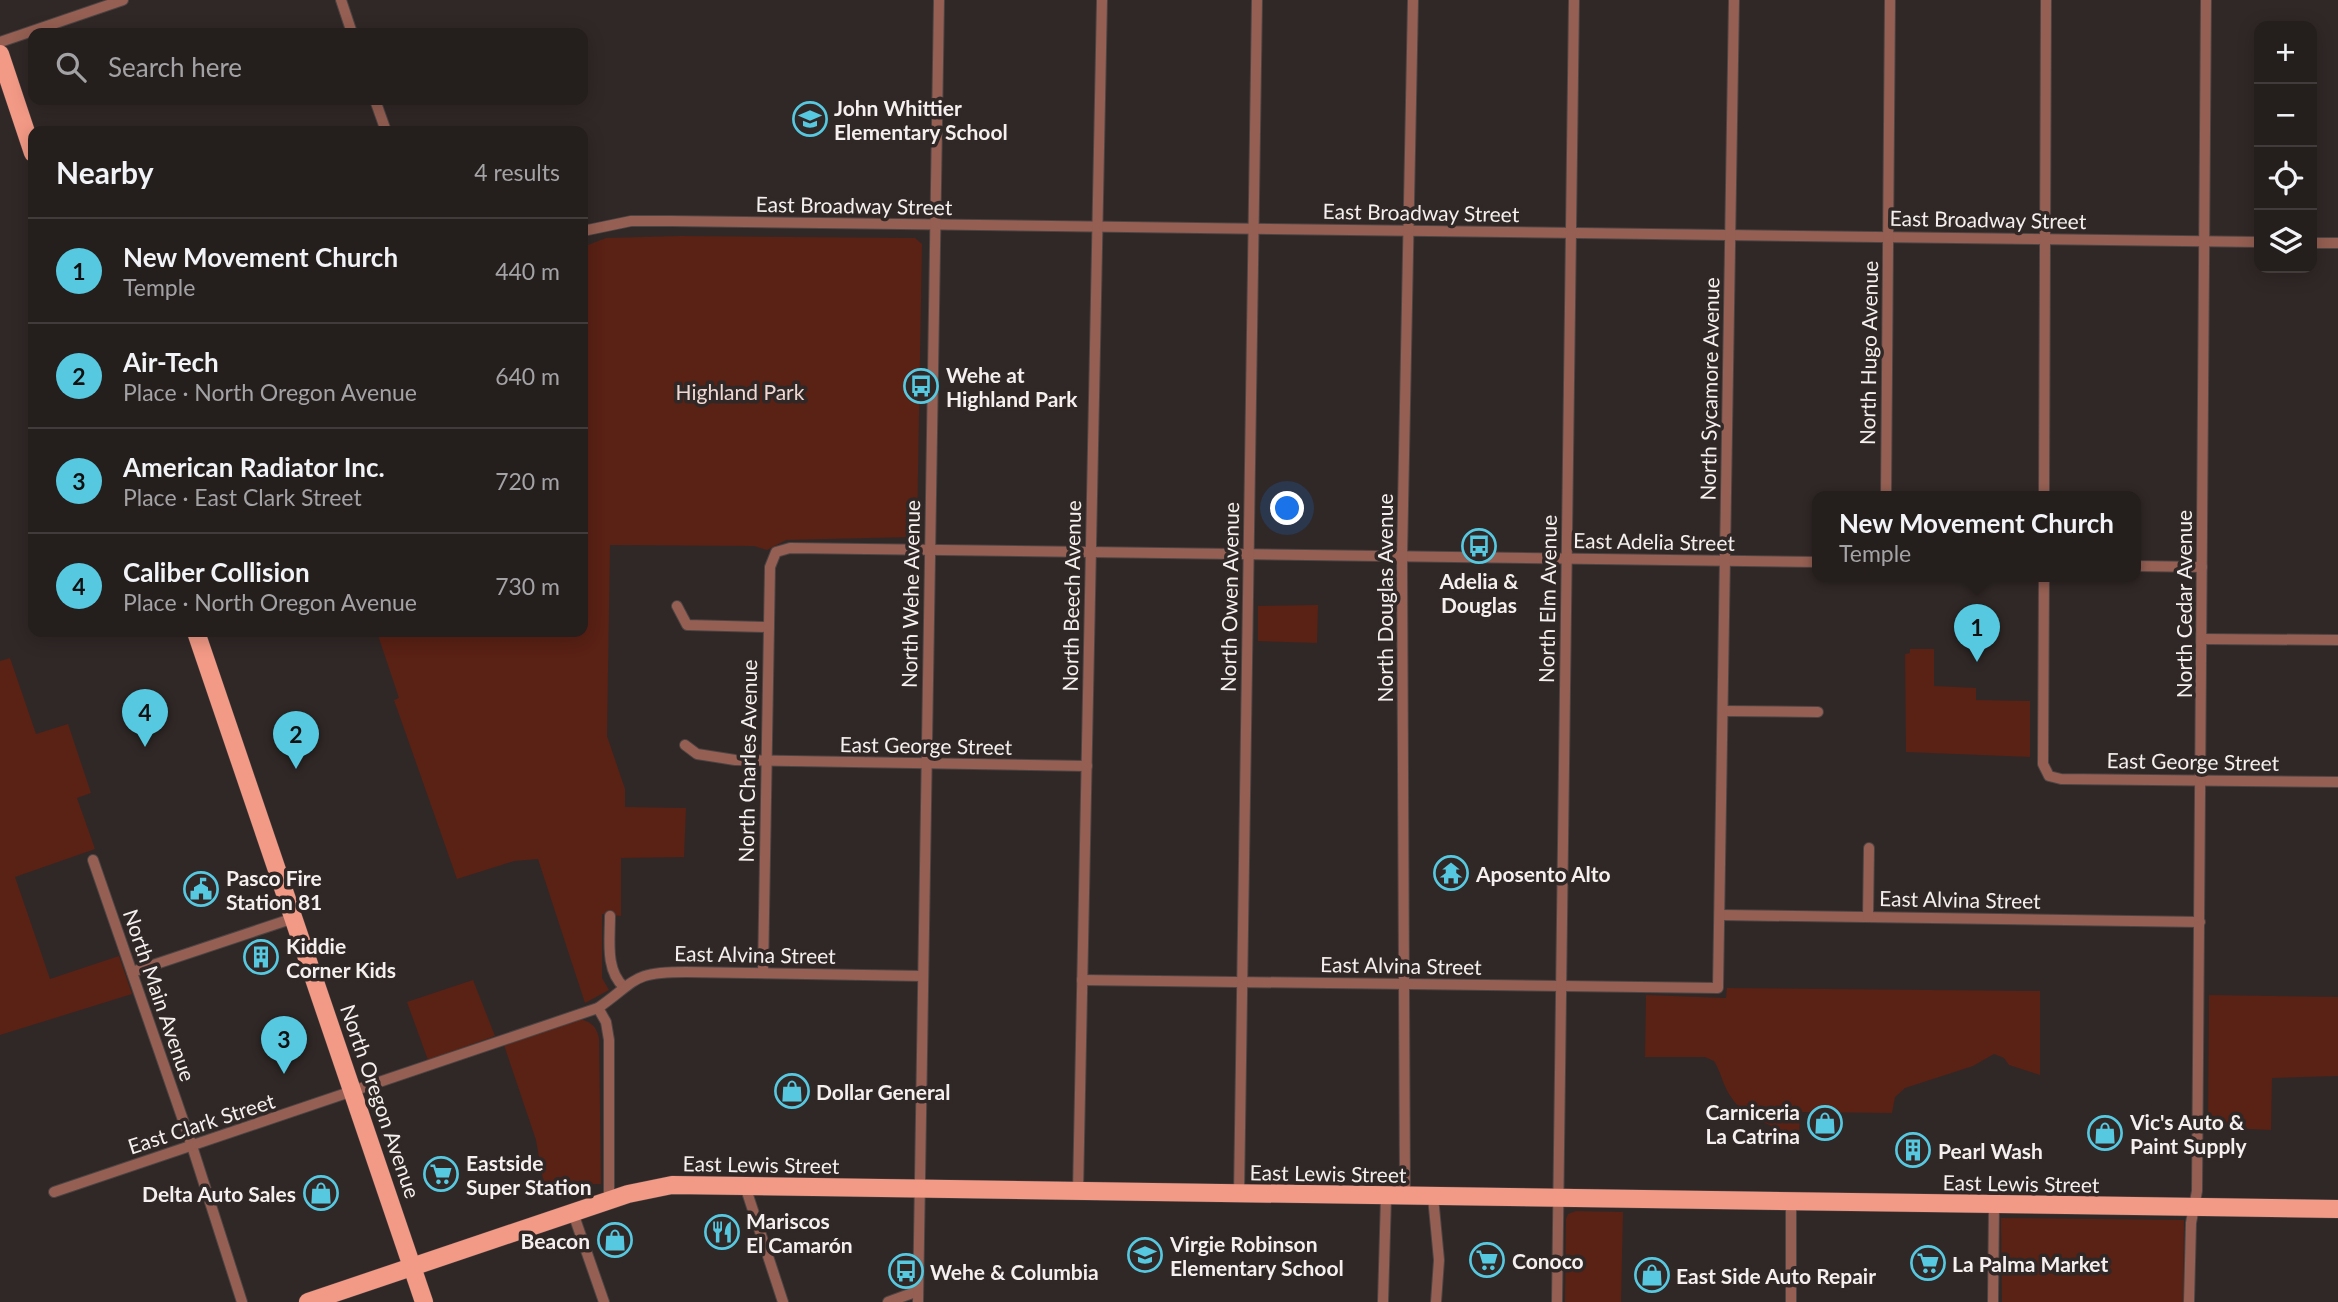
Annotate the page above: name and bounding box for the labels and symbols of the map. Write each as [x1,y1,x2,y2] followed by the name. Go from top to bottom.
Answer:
[834,95,1008,144] place label: John Whittier Elementary School
[791,100,829,138] school or university icon: John Whittier Elementary School
[755,191,953,219] street label: East Broadway Street
[1322,198,1520,226] street label: East Broadway Street
[1889,205,2087,233] street label: East Broadway Street
[1854,261,1882,445] street label: North Hugo Avenue
[1695,277,1723,501] street label: North Sycamore Avenue
[946,362,1078,411] place label: Wehe at Highland Park
[902,367,940,405] bus stop icon: Wehe at Highland Park
[676,379,805,404] park label: Highland Park
[1270,491,1304,525] your location
[1372,494,1397,702] street label: North Douglas Avenue
[896,500,924,688] street label: North Wehe Avenue
[1057,500,1085,692] street label: North Beech Avenue
[1215,502,1243,692] street label: North Owen Avenue
[2171,510,2196,698] street label: North Cedar Avenue
[1533,515,1561,683] street label: North Elm Avenue
[1460,527,1498,565] bus stop icon: Adelia & Douglas
[1573,527,1736,555] street label: East Adelia Street
[1438,568,1519,617] place label: Adelia & Douglas
[1954,604,2000,662] pin: 1
[733,659,761,863] street label: North Charles Avenue
[122,689,168,747] pin: 4
[273,711,319,769] pin: 2
[840,731,1013,759] street label: East George Street
[2107,747,2280,775] street label: East George Street
[1432,854,1470,892] temple icon: Aposento Alto
[1475,861,1610,886] place label: Aposento Alto
[226,865,322,914] place label: Pasco Fire Station 81
[182,870,220,908] public building icon: Pasco Fire Station 81
[1879,885,2041,913] street label: East Alvina Street
[119,906,201,1084] street label: North Main Avenue
[286,933,396,982] place label: Kiddie Corner Kids
[242,938,280,976] building icon: Kiddie Corner Kids
[674,940,836,968] street label: East Alvina Street
[1320,951,1482,979] street label: East Alvina Street
[336,1001,426,1201] street label: North Oregon Avenue
[261,1016,307,1074] pin: 3
[773,1072,811,1110] shop icon: Dollar General
[816,1079,950,1104] place label: Dollar General
[124,1087,278,1159] street label: East Clark Street
[1705,1099,1800,1148] place label: Carniceria La Catrina
[1806,1104,1844,1142] shop icon: Carniceria La Catrina
[2129,1109,2248,1158] place label: Vic's Auto & Paint Supply
[2086,1114,2124,1152] shop icon: Vic's Auto & Paint Supply
[1894,1131,1932,1169] building icon: Pearl Wash
[1938,1138,2043,1163] place label: Pearl Wash
[466,1150,592,1199] place label: Eastside Super Station
[682,1150,840,1178] street label: East Lewis Street
[422,1155,460,1193] supermarket icon: Eastside Super Station
[1249,1159,1407,1187] street label: East Lewis Street
[1942,1169,2100,1197] street label: East Lewis Street
[302,1174,340,1212] shop icon: Delta Auto Sales
[142,1181,296,1206] place label: Delta Auto Sales
[746,1208,853,1257] place label: Mariscos El Camarón
[703,1213,741,1251] restaurant icon: Mariscos El Camarón
[596,1221,634,1259] shop icon: Beacon
[521,1228,590,1253] place label: Beacon
[1169,1231,1344,1280] place label: Virgie Robinson Elementary School
[1126,1236,1164,1274] school or university icon: Virgie Robinson Elementary School
[1468,1241,1506,1279] supermarket icon: Conoco
[1909,1244,1947,1282] supermarket icon: La Palma Market
[1512,1248,1584,1273] place label: Conoco
[1952,1251,2108,1276] place label: La Palma Market
[887,1252,925,1290] bus stop icon: Wehe & Columbia
[1633,1256,1671,1294] shop icon: East Side Auto Repair
[930,1259,1099,1284] place label: Wehe & Columbia
[1676,1263,1876,1288] place label: East Side Auto Repair

